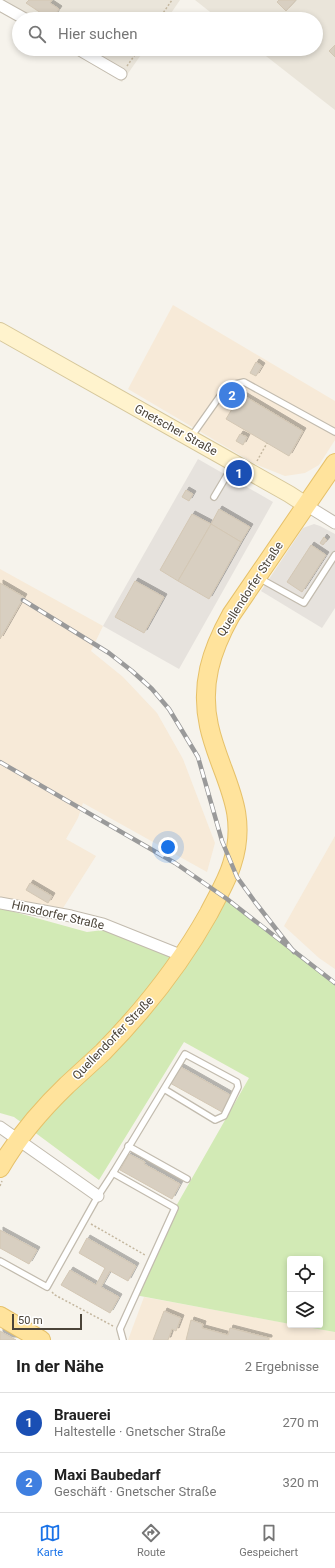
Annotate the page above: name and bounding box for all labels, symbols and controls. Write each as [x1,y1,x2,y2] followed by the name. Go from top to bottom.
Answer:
[12,12,323,56] search box
[26,23,48,45] icon: search
[58,25,137,43] text: Hier suchen
[219,380,245,410] pin: 2
[132,401,220,459] street label: Gnetscher Straße
[226,458,252,488] pin: 1
[214,539,286,639] street label: Quellendorfer Straße
[158,837,178,857] your location
[10,898,106,932] street label: Hinsdorfer Straße
[70,994,156,1082] street label: Quellendorfer Straße
[287,1256,323,1328] map controls
[287,1256,323,1292] button: locate
[287,1292,323,1328] button: layers
[12,1312,82,1331] scale bar
[18,1314,43,1327] text: 50 m
[16,1356,104,1376] text: In der Nähe
[245,1359,319,1374] text: 2 Ergebnisse
[54,1406,111,1424] text: Brauerei
[25,1415,33,1430] text: 1
[282,1415,319,1430] text: 270 m
[54,1424,226,1439] text: Haltestelle · Gnetscher Straße
[54,1466,161,1484] text: Maxi Baubedarf
[25,1475,33,1490] text: 2
[282,1475,319,1490] text: 320 m
[54,1484,216,1499] text: Geschäft · Gnetscher Straße
[37,1522,63,1559] tab: Karte
[137,1522,165,1559] tab: Route
[239,1522,298,1559] tab: Gespeichert

